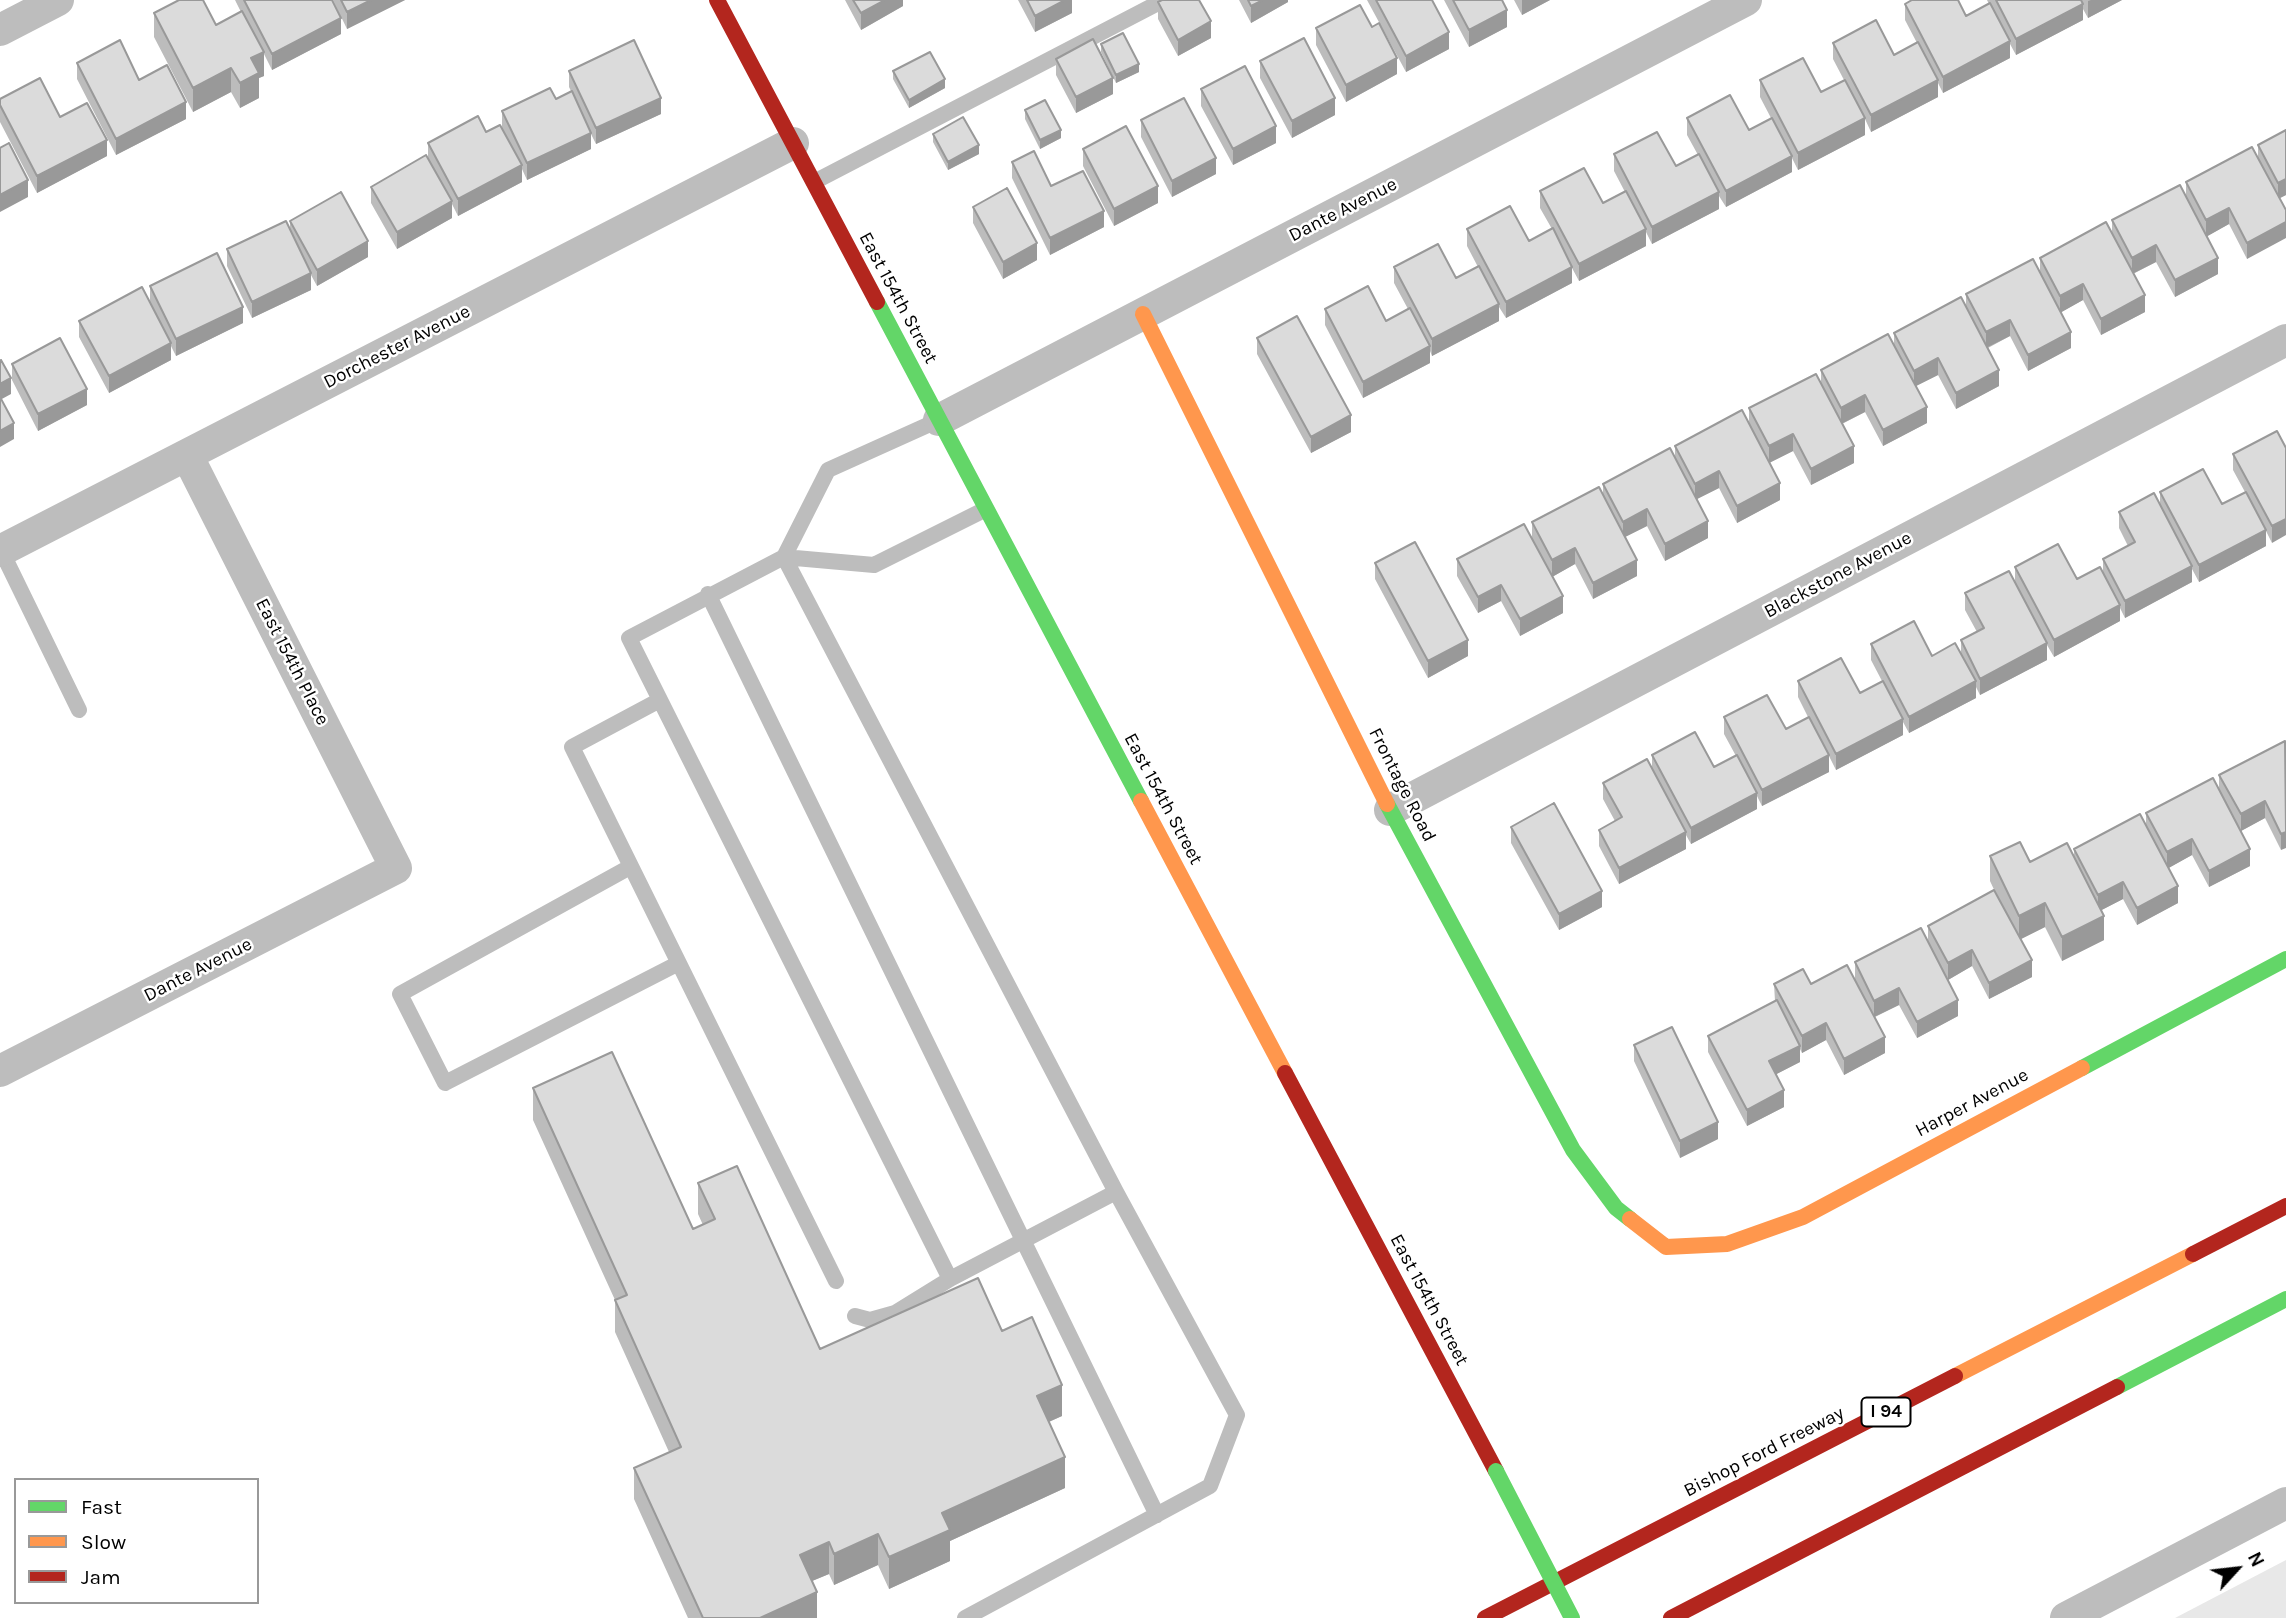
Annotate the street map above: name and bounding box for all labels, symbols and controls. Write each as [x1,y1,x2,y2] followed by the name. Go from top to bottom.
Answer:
[1285,173,1401,247] street label: Dante Avenue
[854,228,942,368] street label: East 154th Street
[320,300,474,394] street label: Dorchester Avenue
[1760,526,1916,624] street label: Blackstone Avenue
[250,595,334,729] street label: East 154th Place
[1363,724,1441,846] street label: Frontage Road
[1119,729,1207,869] street label: East 154th Street
[140,933,256,1007] street label: Dante Avenue
[1912,1064,2032,1142] street label: Harper Avenue
[1385,1230,1473,1370] street label: East 154th Street
[1862,1398,1910,1427] road number: I 94
[1680,1402,1848,1502] street label: Bishop Ford Freeway
[14,1478,259,1604] legend
[81,1495,122,1519] text: Fast
[81,1530,126,1554] text: Slow
[2202,1534,2272,1604] north arrow
[2243,1548,2269,1571] text: N
[81,1565,121,1589] text: Jam

